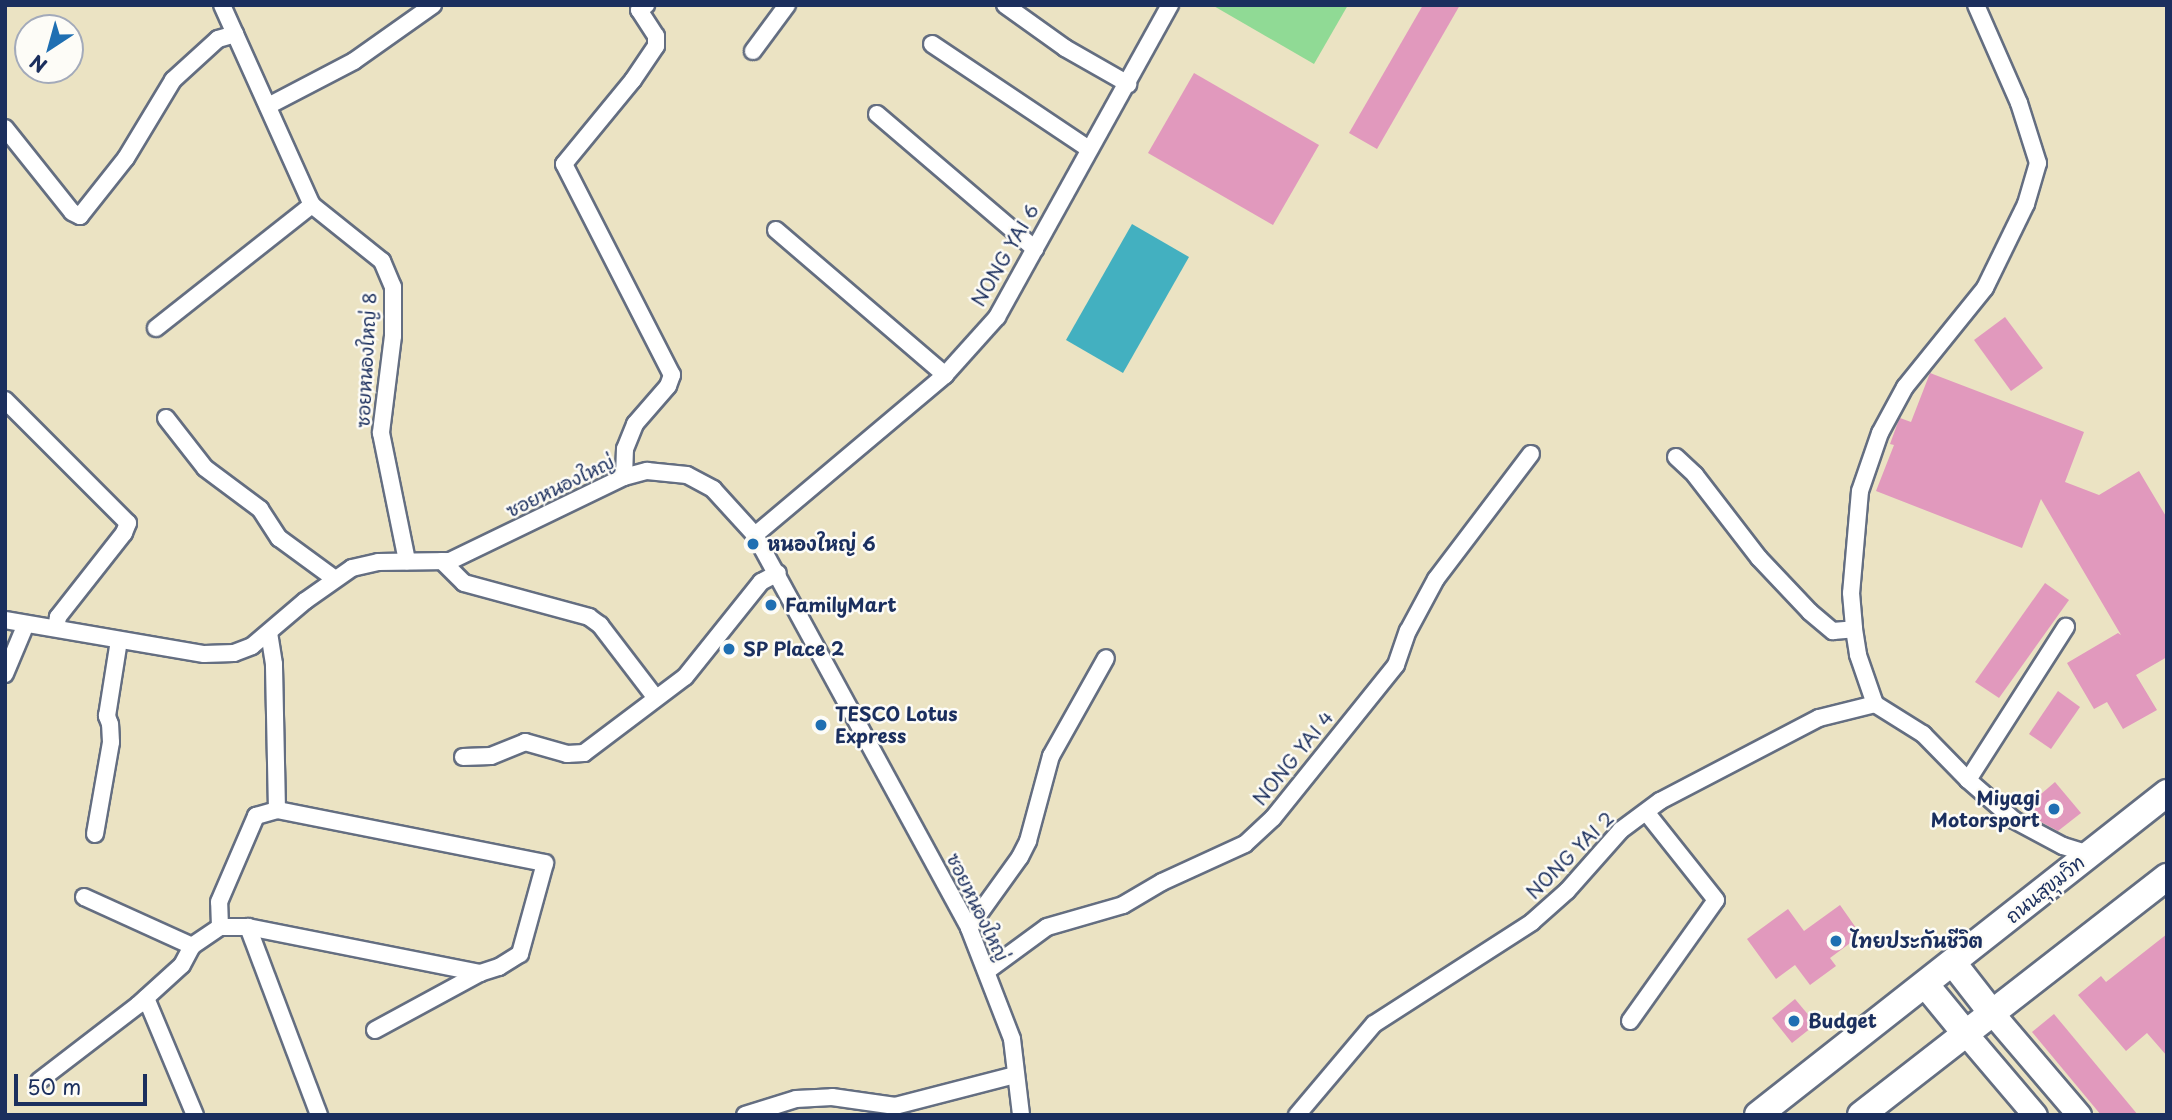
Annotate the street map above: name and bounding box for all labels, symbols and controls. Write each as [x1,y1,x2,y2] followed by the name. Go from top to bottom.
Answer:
[14,14,84,84] north arrow
[24,49,52,80] text: N
[966,198,1044,312] street label: NONG YAI 6
[351,292,381,428] street label: ซอยหนองใหญ่ 8
[502,450,618,522] street label: ซอยหนองใหญ่
[767,533,876,555] place label: หนองใหญ่ 6
[745,536,761,552] marker: หนองใหญ่ 6
[785,594,897,616] place label: FamilyMart
[763,597,779,613] marker: FamilyMart
[743,638,844,660] place label: SP Place 2
[721,641,737,657] marker: SP Place 2
[835,703,958,747] place label: TESCO Lotus Express
[1247,705,1339,811] street label: NONG YAI 4
[813,717,829,733] marker: TESCO Lotus Express
[1931,787,2040,831] place label: Miyagi Motorsport
[2046,801,2062,817] marker: Miyagi Motorsport
[1520,805,1620,905] street label: NONG YAI 2
[942,849,1014,965] street label: ซอยหนองใหญ่
[2001,850,2089,928] street label: ถนนสุขุมวิท
[1850,930,1983,952] place label: ไทยประกันชีวิต
[1828,933,1844,949] marker: ไทยประกันชีวิต
[1808,1010,1877,1032] place label: Budget
[1786,1013,1802,1029] marker: Budget
[18,1060,150,1104] scale bar
[27,1070,81,1102] text: 50 m

